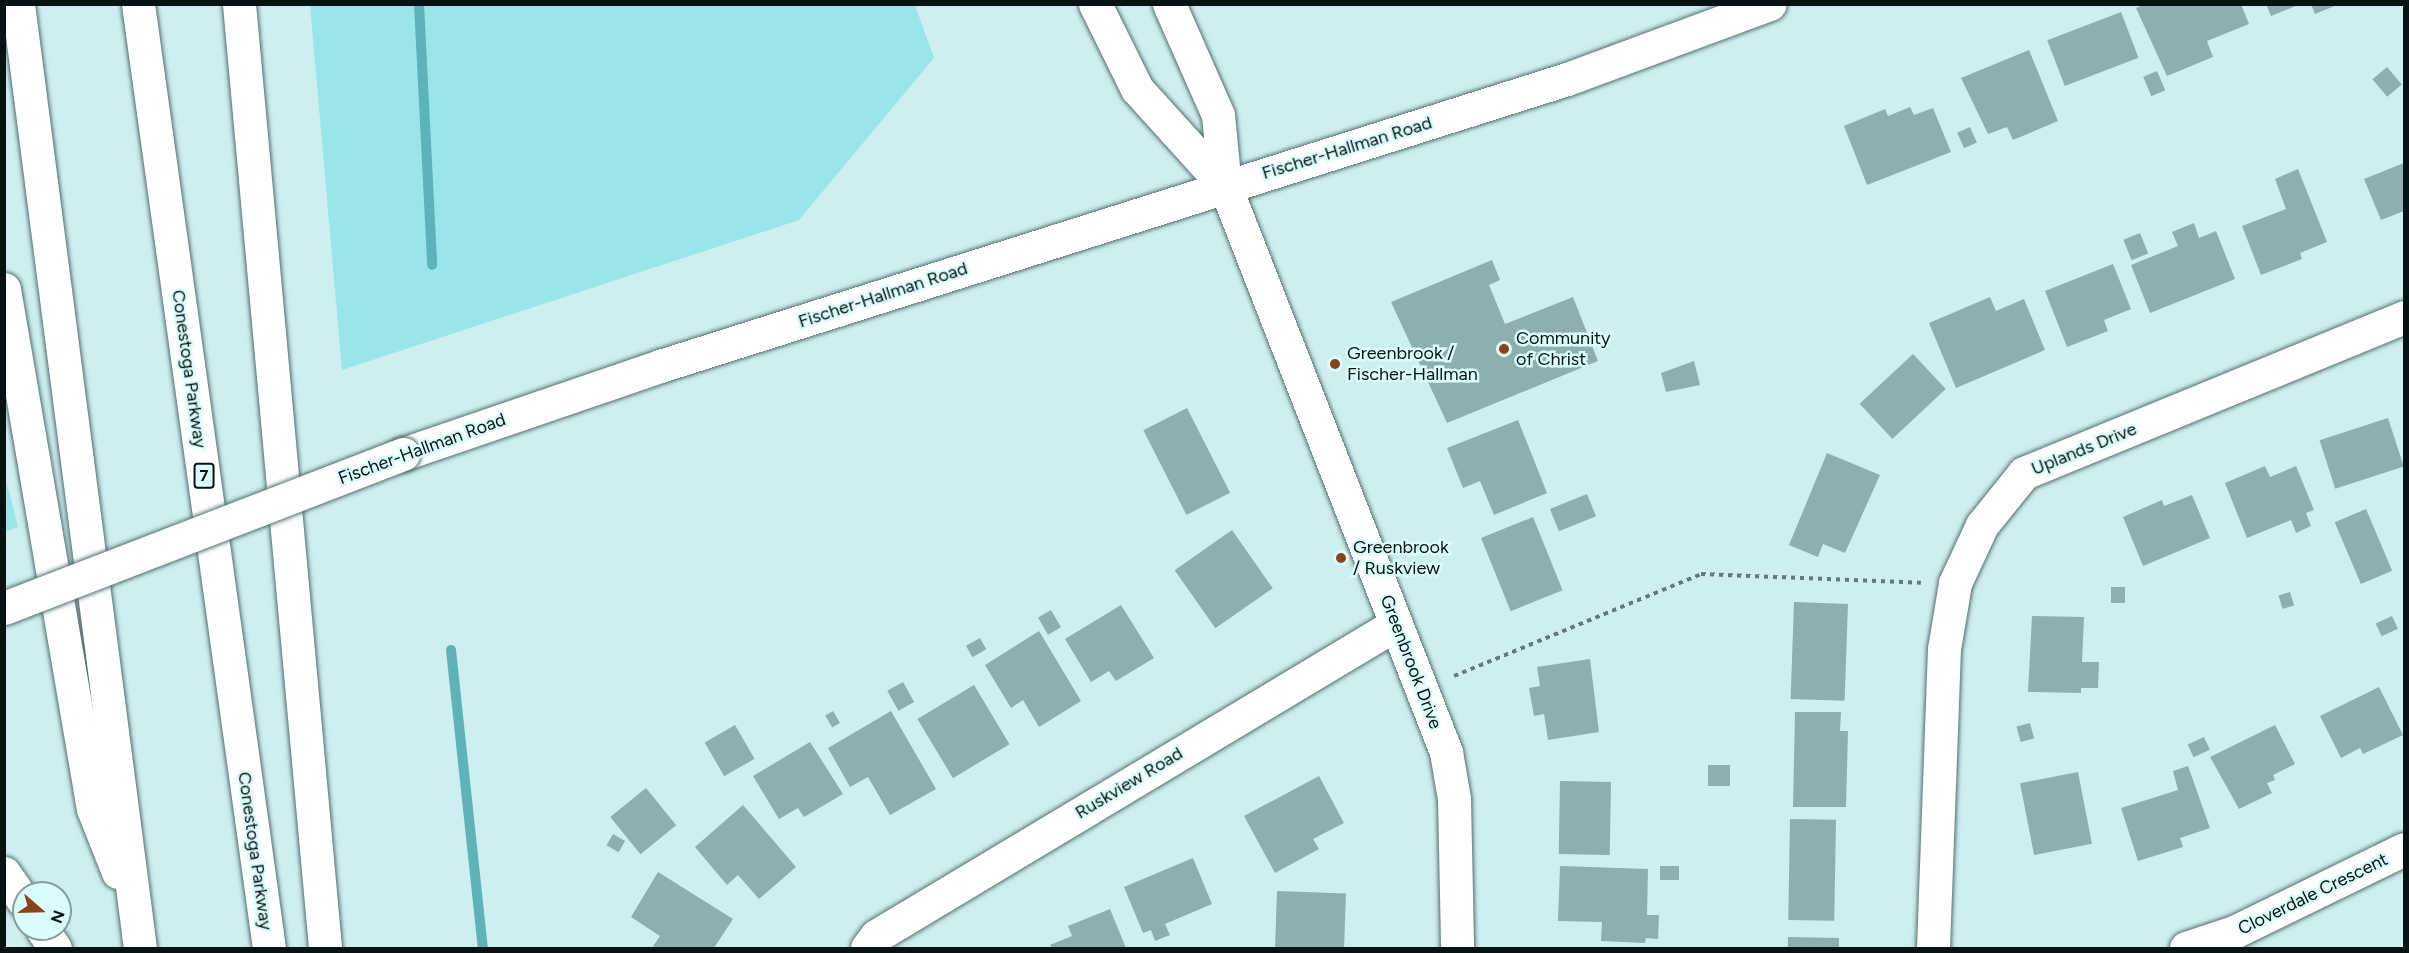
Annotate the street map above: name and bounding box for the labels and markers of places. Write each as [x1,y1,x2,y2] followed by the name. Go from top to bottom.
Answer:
[1516,328,1611,370] place label: Community of Christ
[1497,342,1511,356] marker: Community of Christ
[1347,343,1478,386] place label: Greenbrook / Fischer-Hallman
[1328,357,1342,371] marker: Greenbrook / Fischer-Hallman
[1353,537,1449,580] place label: Greenbrook / Ruskview
[1334,551,1348,565] marker: Greenbrook / Ruskview

